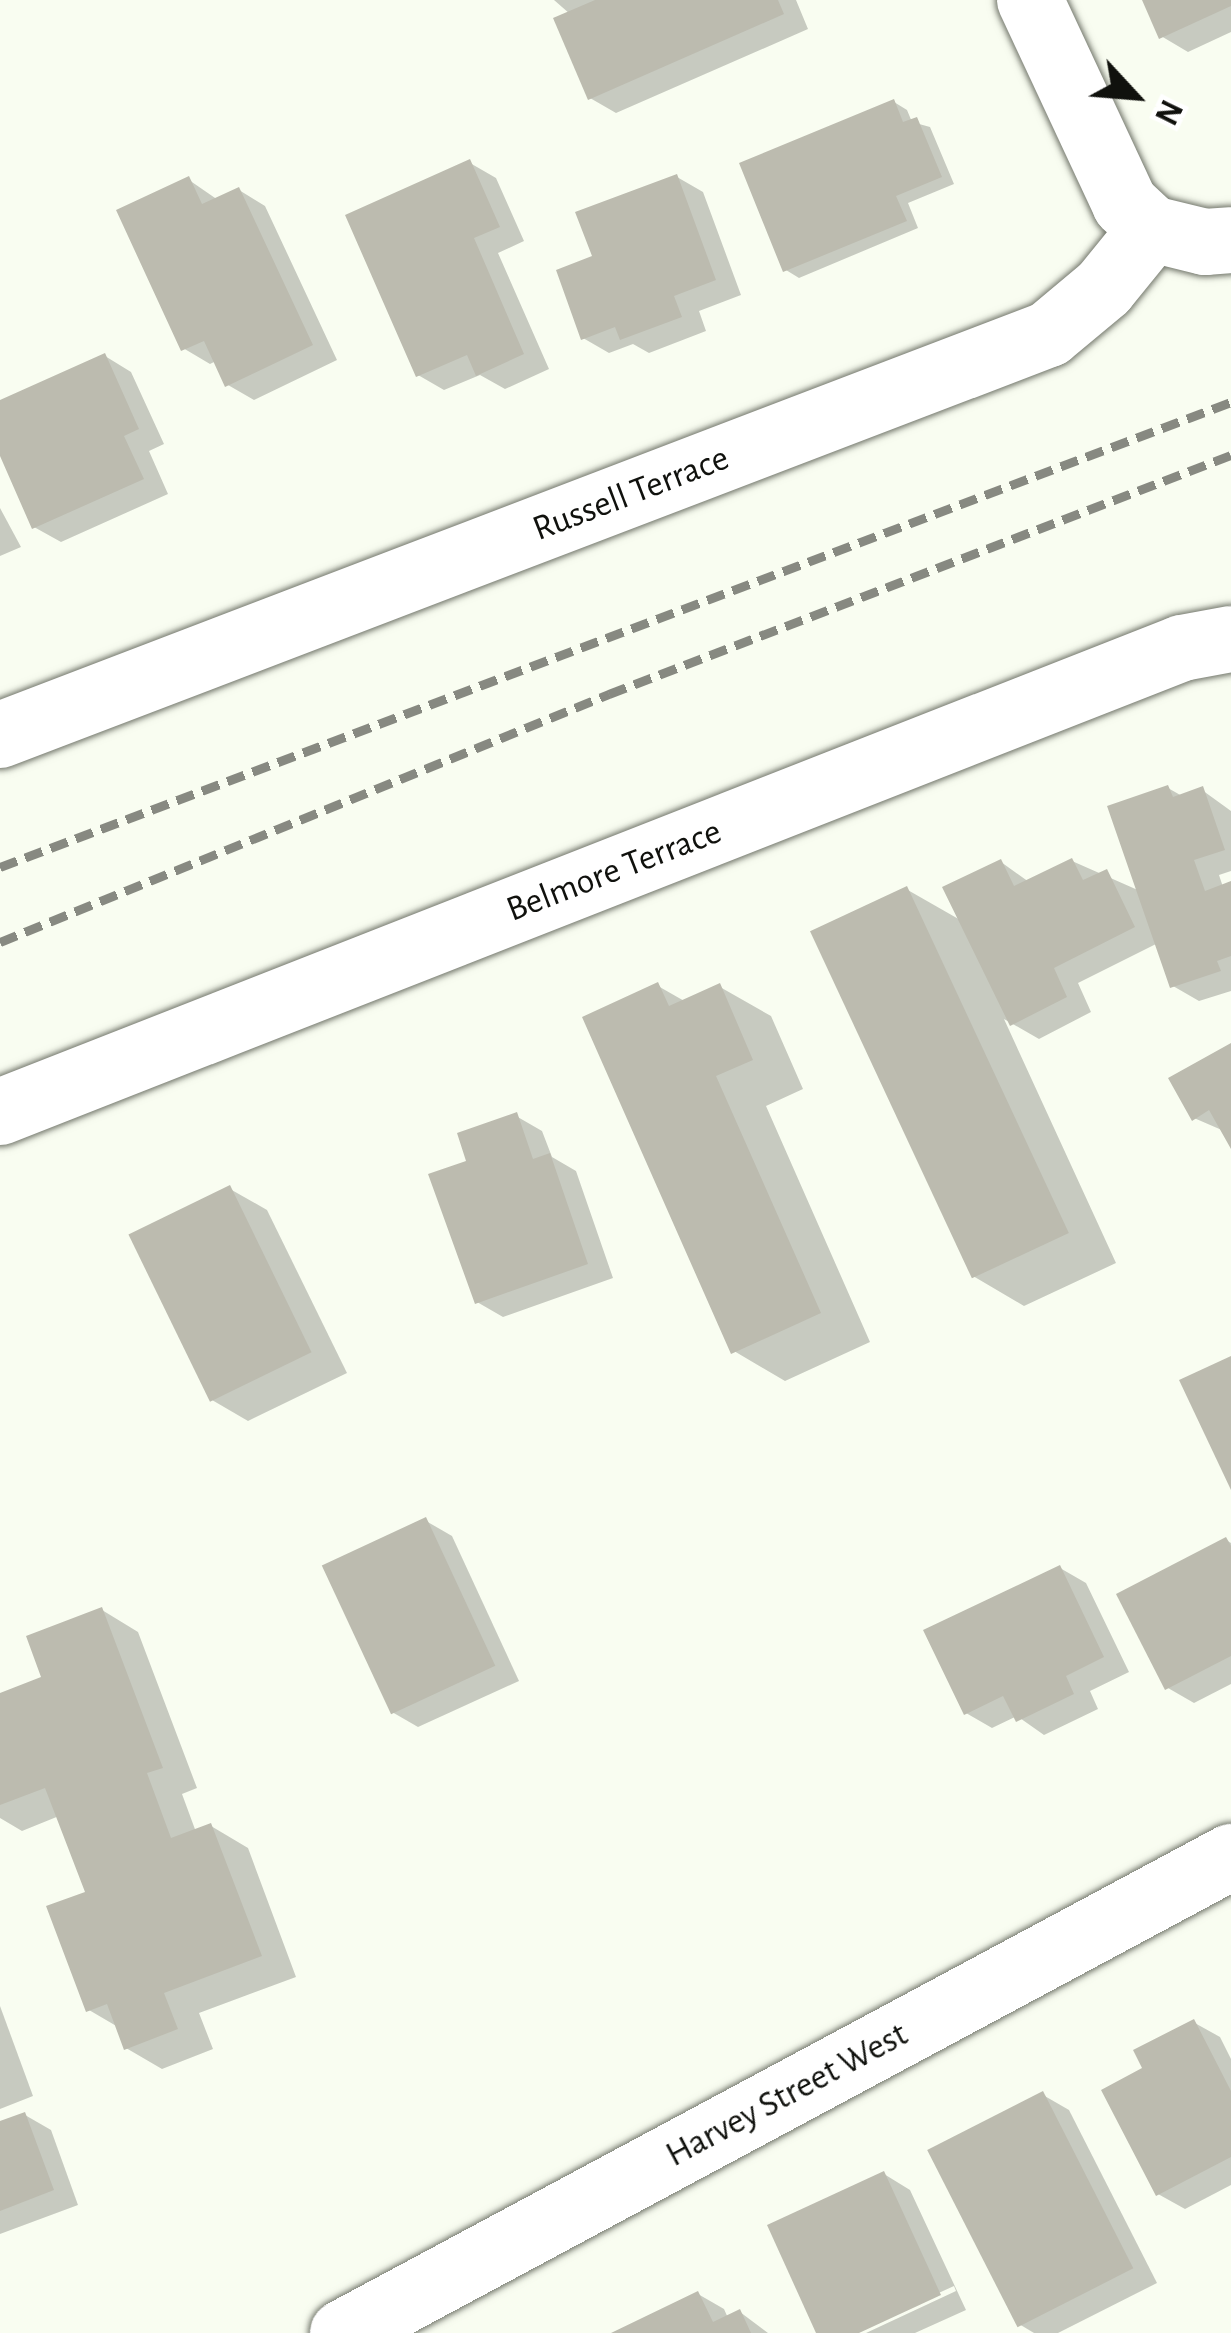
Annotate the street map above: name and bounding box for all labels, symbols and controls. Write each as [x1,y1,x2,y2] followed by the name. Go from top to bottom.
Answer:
[1075,36,1195,156] north arrow
[1148,94,1188,130] text: N
[527,437,735,551] street label: Russell Terrace
[501,810,727,932] street label: Belmore Terrace
[659,2013,915,2177] street label: Harvey Street West

